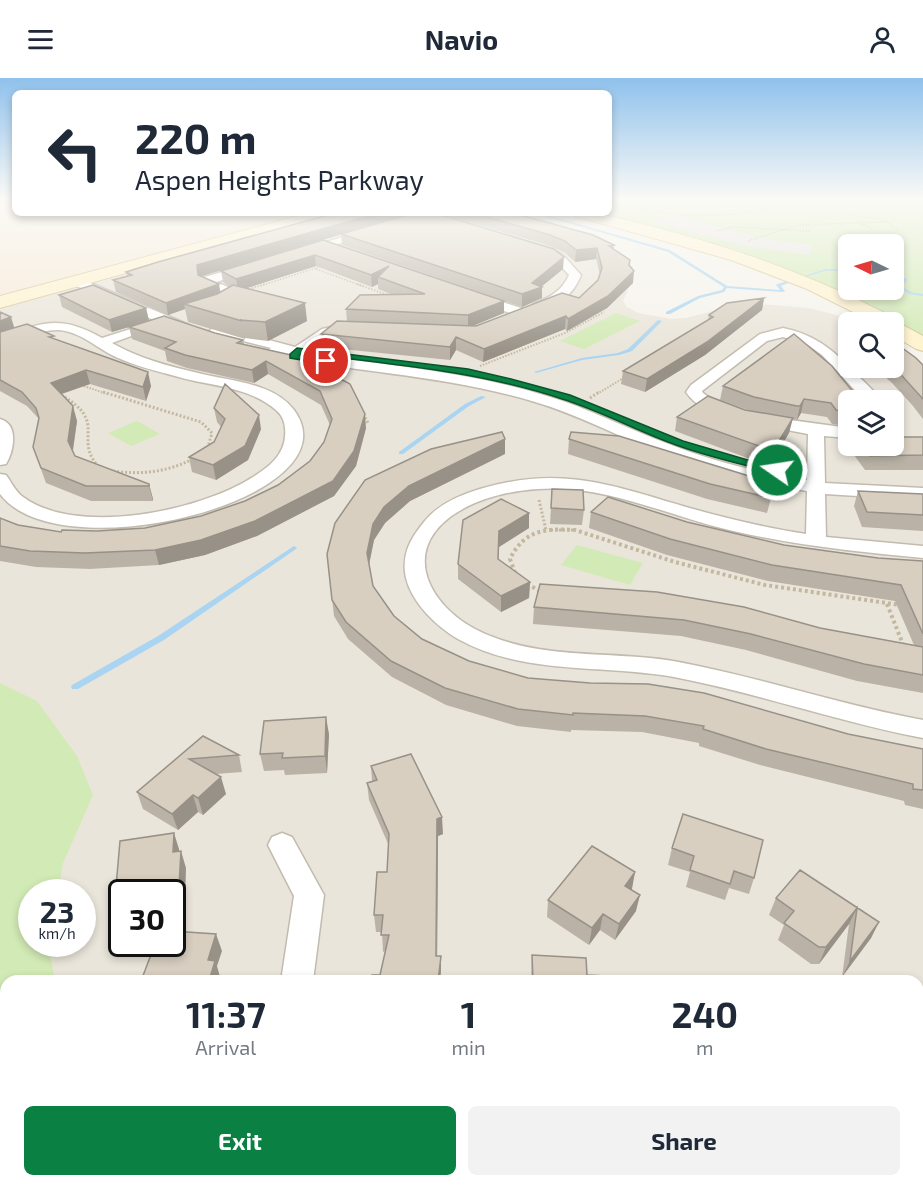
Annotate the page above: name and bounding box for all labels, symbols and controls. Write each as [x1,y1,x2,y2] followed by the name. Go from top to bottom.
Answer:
[24,23,57,56] icon: menu
[425,23,498,55] text: Navio
[866,23,899,56] icon: person
[135,112,256,162] text: 220 m
[36,114,114,192] icon: left
[135,163,424,195] text: Aspen Heights Parkway
[838,234,904,300] north arrow
[838,234,904,456] map controls
[838,312,904,378] button: search
[300,335,351,386] pin
[309,344,342,377] icon: arrive
[838,390,904,456] button: layers
[745,438,809,502] position arrow
[108,879,186,957] speed limit sign: 30
[40,893,74,929] text: 23
[38,924,76,942] text: km/h
[186,992,266,1035] text: 11:37
[461,992,476,1035] text: 1
[672,992,738,1035] text: 240
[195,1035,256,1059] text: Arrival
[452,1035,486,1059] text: min
[696,1035,714,1059] text: m
[24,1106,456,1175] button: Exit
[468,1106,900,1175] button: Share

